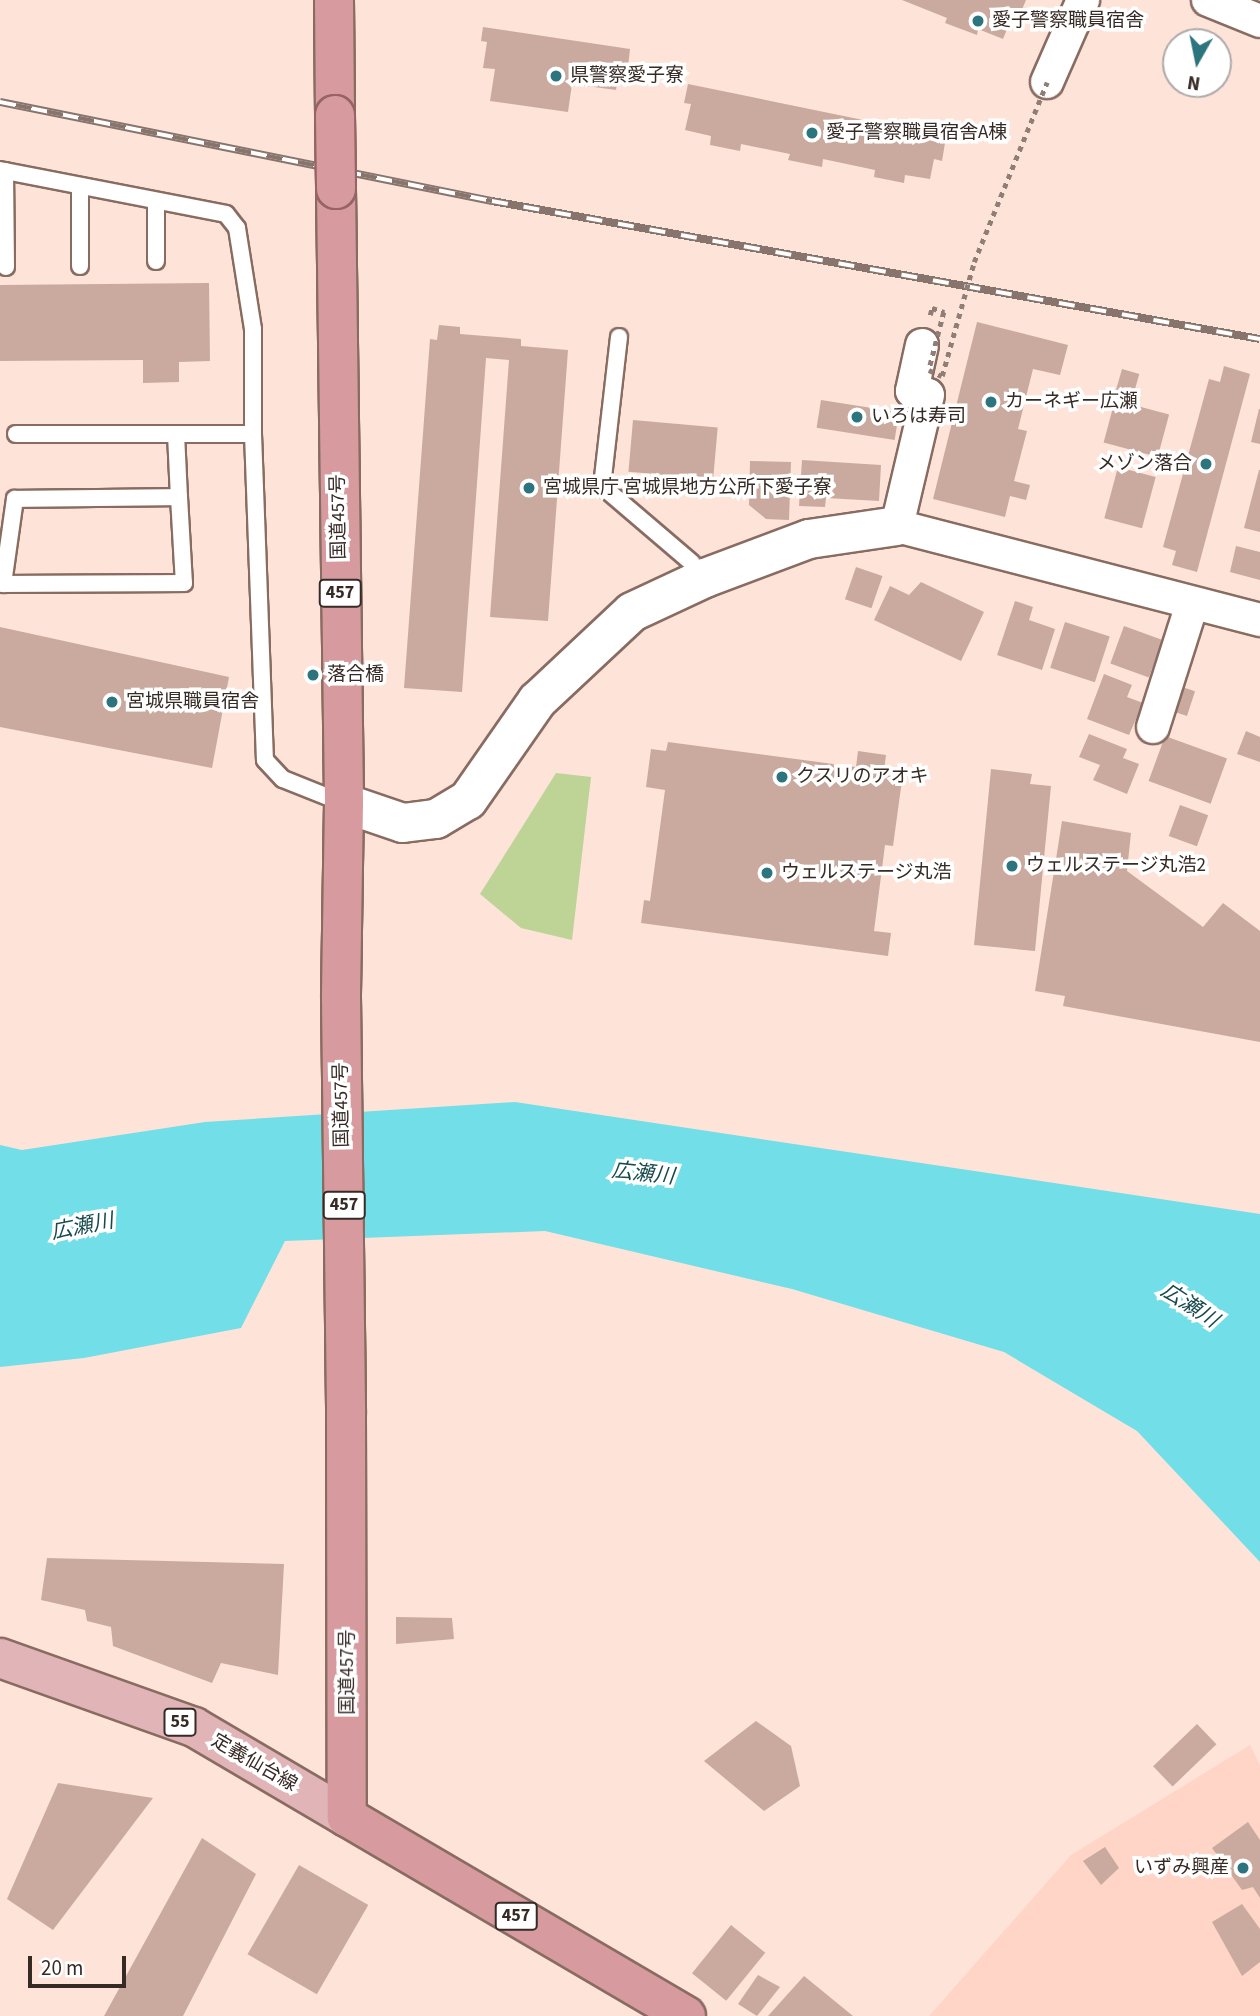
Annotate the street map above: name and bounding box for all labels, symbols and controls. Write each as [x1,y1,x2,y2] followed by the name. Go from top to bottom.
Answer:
[992,10,1144,32] place label: 愛子警察職員宿舎
[970,13,986,29] marker: 愛子警察職員宿舎
[1162,28,1232,98] north arrow
[570,65,684,87] place label: 県警察愛子寮
[548,68,564,84] marker: 県警察愛子寮
[1186,68,1202,97] text: N
[826,122,1007,144] place label: 愛子警察職員宿舎A棟
[804,125,820,141] marker: 愛子警察職員宿舎A棟
[1005,391,1138,413] place label: カーネギー広瀬
[983,394,999,410] marker: カーネギー広瀬
[871,406,966,428] place label: いろは寿司
[849,409,865,425] marker: いろは寿司
[1097,453,1192,475] place label: メゾン落合
[1198,456,1214,472] marker: メゾン落合
[327,474,351,560] street label: 国道457号
[543,477,832,499] place label: 宮城県庁 宮城県地方公所下愛子寮
[521,480,537,496] marker: 宮城県庁 宮城県地方公所下愛子寮
[317,578,363,608] road number: 457
[327,664,384,686] place label: 落合橋
[305,667,321,683] marker: 落合橋
[126,691,259,713] place label: 宮城県職員宿舎
[104,694,120,710] marker: 宮城県職員宿舎
[796,766,929,788] place label: クスリのアオキ
[774,769,790,785] marker: クスリのアオキ
[1026,855,1206,877] place label: ウェルステージ丸浩2
[1004,858,1020,874] marker: ウェルステージ丸浩2
[781,862,952,884] place label: ウェルステージ丸浩
[759,865,775,881] marker: ウェルステージ丸浩
[330,1062,354,1148] street label: 国道457号
[610,1157,676,1189] water label: 広瀬川
[321,1190,367,1220] road number: 457
[49,1208,115,1244] water label: 広瀬川
[1157,1277,1223,1333] water label: 広瀬川
[337,1629,359,1715] street label: 国道457号
[162,1708,198,1736] road number: 55
[207,1729,301,1797] street label: 定義仙台線
[1134,1857,1229,1879] place label: いずみ興産
[1235,1860,1251,1876] marker: いずみ興産
[493,1902,539,1930] road number: 457
[32,1942,130,1986] scale bar
[41,1953,83,1983] text: 20 m

